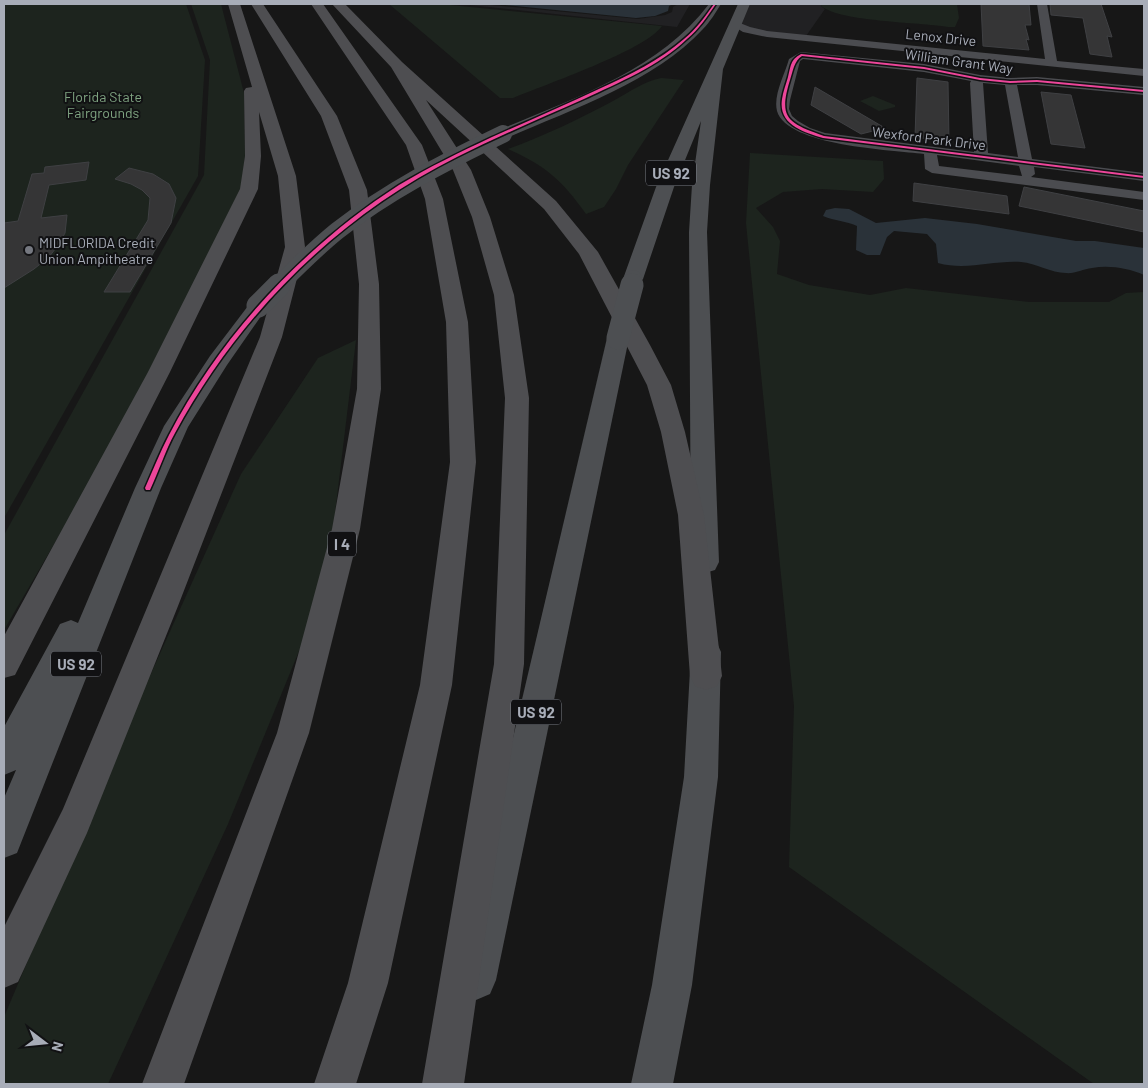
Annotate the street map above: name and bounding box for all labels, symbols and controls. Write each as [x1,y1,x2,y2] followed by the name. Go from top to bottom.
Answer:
[905,25,977,49] street label: Lenox Drive
[904,45,1015,77] street label: William Grant Way
[64,88,142,121] park label: Florida State Fairgrounds
[871,123,987,153] street label: Wexford Park Drive
[646,160,696,186] road number: US 92
[39,234,155,267] place label: MIDFLORIDA Credit Union Ampitheatre
[23,244,35,256] marker: MIDFLORIDA Credit Union Ampitheatre
[328,532,356,556] road number: I 4
[51,652,101,676] road number: US 92
[511,700,561,724] road number: US 92
[20,1018,70,1068] north arrow
[49,1040,67,1054] text: N

